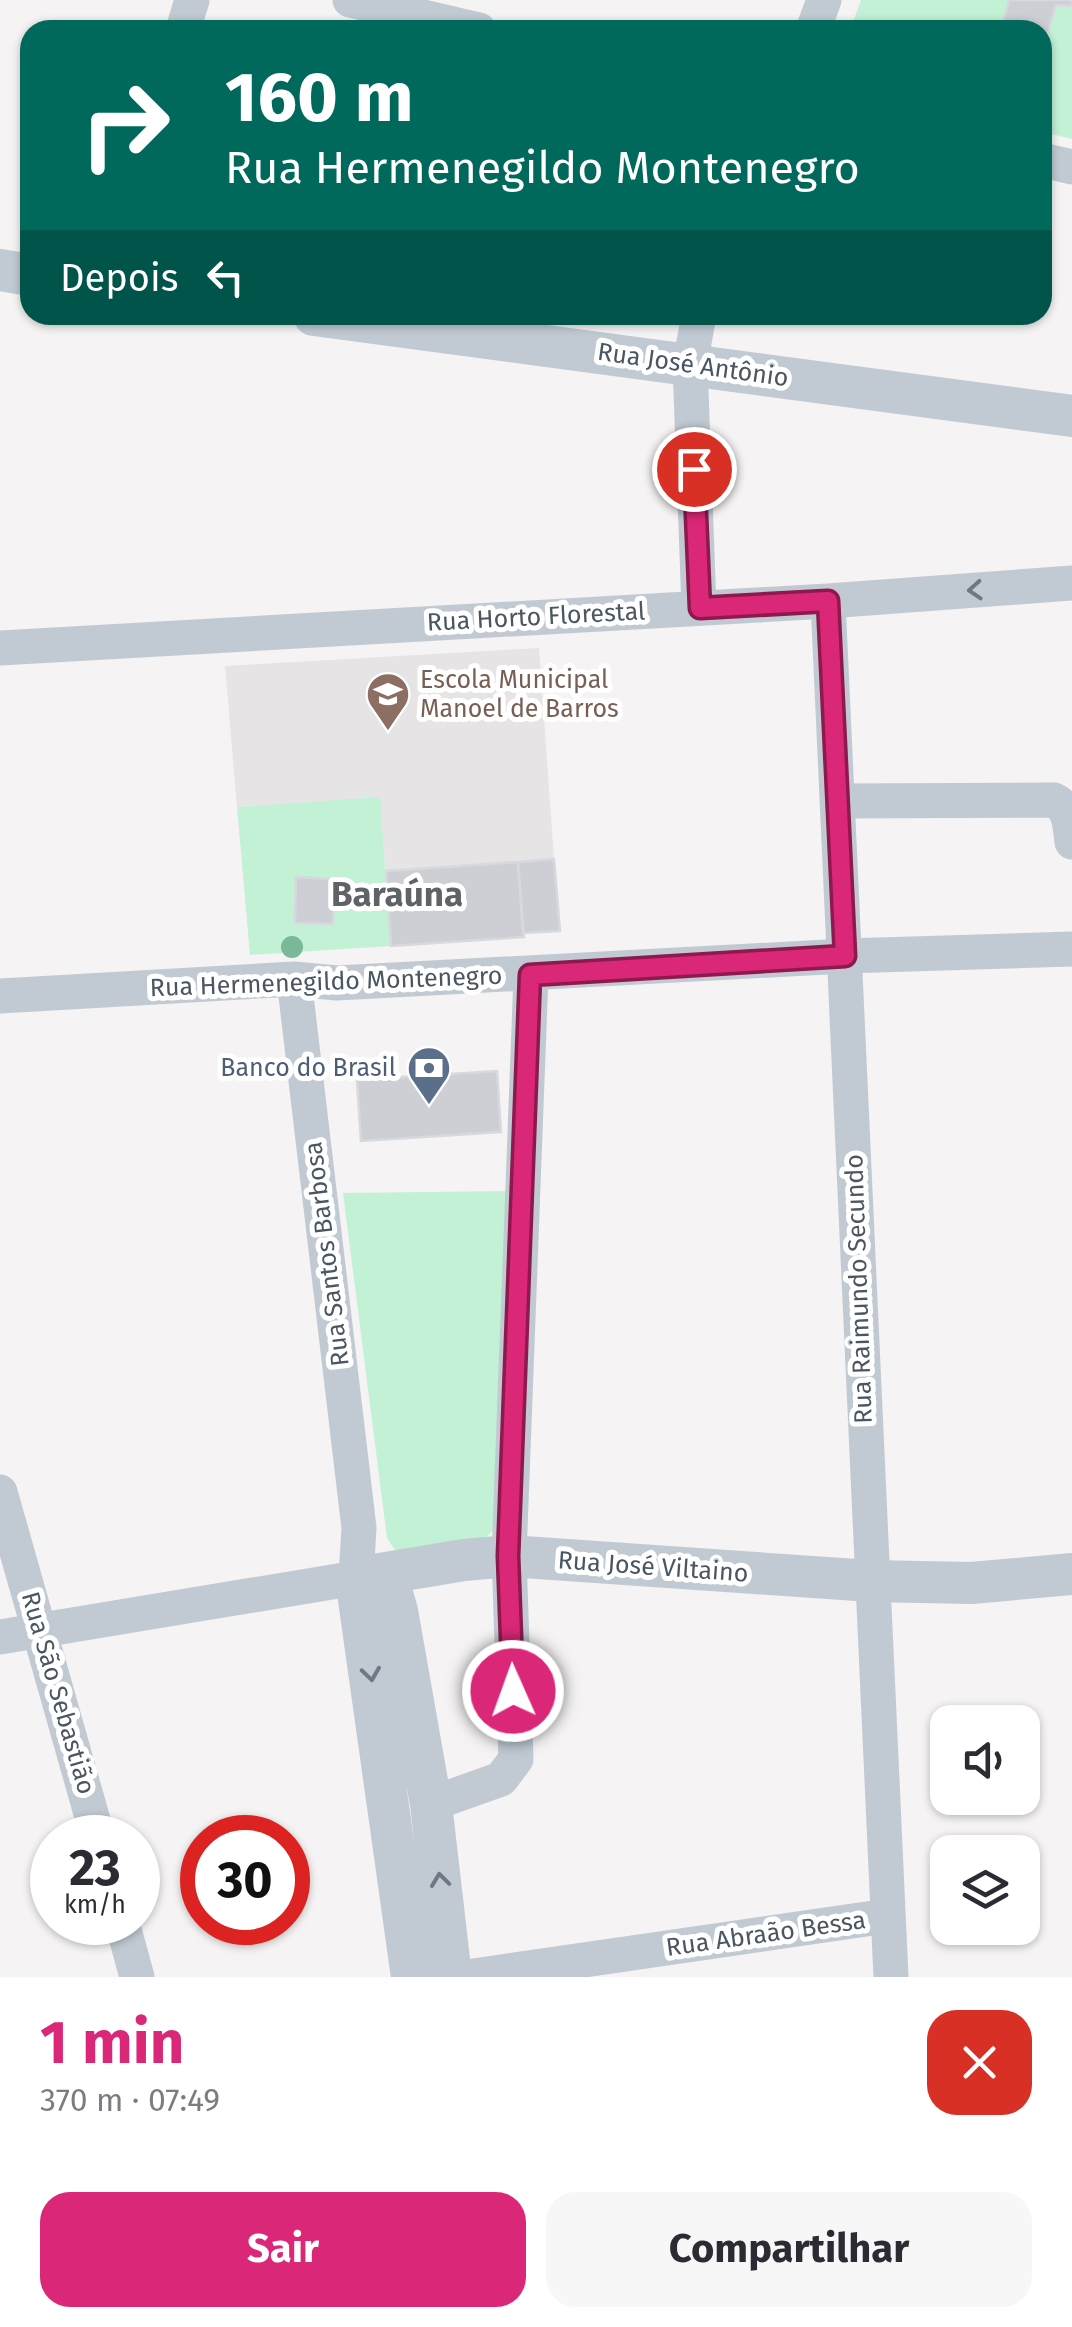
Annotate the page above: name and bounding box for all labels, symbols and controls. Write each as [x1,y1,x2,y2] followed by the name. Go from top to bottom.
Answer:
[225,56,414,140] text: 160 m
[60,60,190,190] icon: right
[225,141,860,195] text: Rua Hermenegildo Montenegro
[198,250,253,305] icon: left
[60,255,178,301] text: Depois
[596,337,790,393] street label: Rua José Antônio
[652,427,737,512] pin
[667,442,722,497] icon: arrive
[966,579,982,600] one-way arrow
[426,596,646,638] street label: Rua Horto Florestal
[420,665,619,724] place label: Escola Municipal Manoel de Barros
[365,671,411,732] school or university icon: Escola Municipal Manoel de Barros
[331,873,463,915] district label: Baraúna
[149,961,503,1003] street label: Rua Hermenegildo Montenegro
[406,1045,452,1106] bank icon: Banco do Brasil
[220,1053,396,1083] place label: Banco do Brasil
[298,1140,356,1368] street label: Rua Santos Barbosa
[839,1154,879,1424] street label: Rua Raimundo Secundo
[557,1545,749,1589] street label: Rua José Viltaino
[15,1588,101,1798] street label: Rua São Sebastião
[461,1639,565,1743] position arrow
[359,1666,380,1683] one-way arrow
[930,1705,1040,1945] map controls
[930,1705,1040,1815] button: sound
[180,1815,310,1945] speed limit sign: 30
[930,1835,1040,1945] button: layers
[69,1838,121,1898] text: 23
[430,1872,451,1888] one-way arrow
[64,1890,126,1920] text: km/h
[664,1905,868,1963] street label: Rua Abraão Bessa
[40,2007,184,2079] text: 1 min
[927,2010,1032,2115] button: close
[40,2081,220,2119] text: 370 m · 07:49
[40,2192,526,2307] button: Sair
[546,2192,1032,2307] button: Compartilhar

